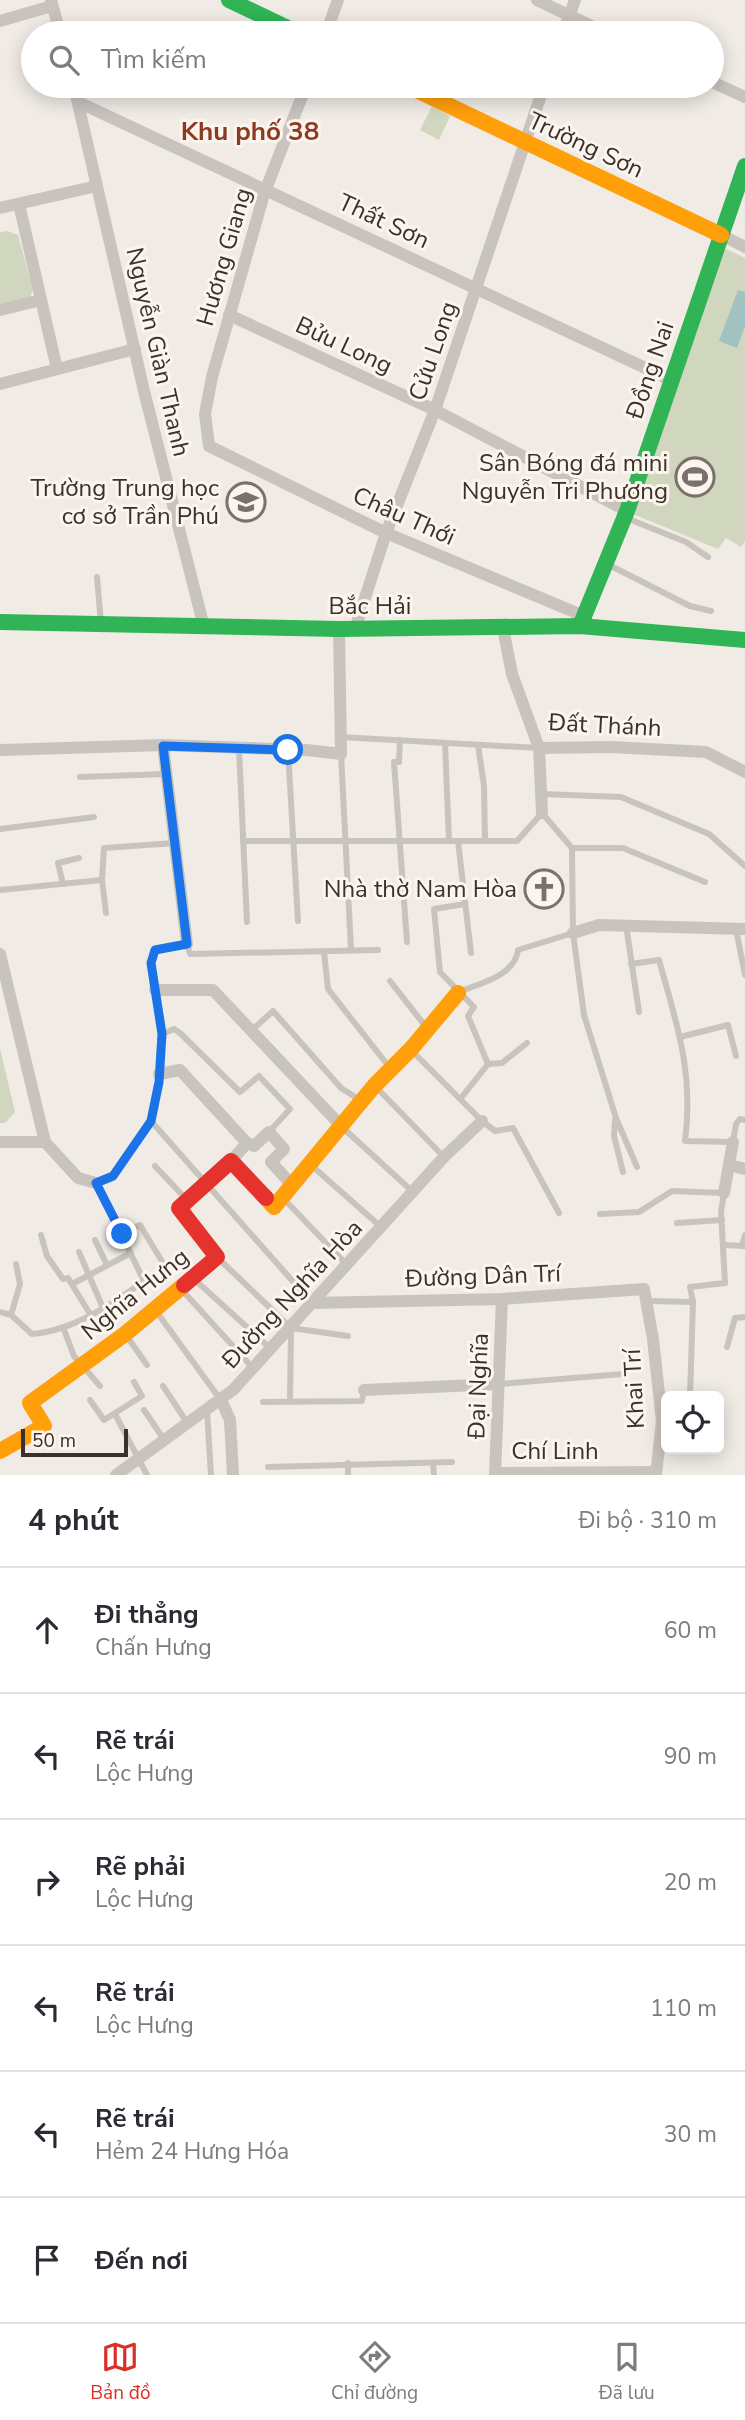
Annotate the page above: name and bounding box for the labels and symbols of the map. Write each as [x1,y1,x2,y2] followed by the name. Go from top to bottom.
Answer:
[523,104,649,186] street label: Trường Sơn
[181,114,319,149] district label: Khu phố 38
[189,184,259,330] street label: Hương Giang
[333,186,435,256] street label: Thất Sơn
[118,244,198,460] street label: Nguyễn Giàn Thanh
[401,297,465,405] street label: Cửu Long
[290,309,398,381] street label: Bửu Long
[618,317,682,424] street label: Đồng Nai
[462,447,668,507] place label: Sân Bóng đá mini Nguyễn Tri Phương
[674,456,716,498] sports icon: Sân Bóng đá mini Nguyễn Tri Phương
[31,472,219,532] place label: Trường Trung học cơ sở Trần Phú
[348,479,460,553] street label: Châu Thới
[225,481,267,523] school or university icon: Trường Trung học cơ sở Trần Phú
[329,590,411,622] street label: Bắc Hải
[547,706,662,744] street label: Đất Thánh
[272,734,303,765] route start
[523,868,565,910] church icon: Nhà thờ Nam Hòa
[324,873,517,905] place label: Nhà thờ Nam Hòa
[214,1213,369,1376] street label: Đường Nghĩa Hòa
[106,1218,137,1249] route end
[75,1241,195,1347] street label: Nghĩa Hưng
[404,1257,563,1295] street label: Đường Dân Trí
[460,1332,496,1441] street label: Đại Nghĩa
[616,1347,652,1430] street label: Khai Trí
[21,1426,128,1458] scale bar
[511,1435,599,1467] street label: Chí Linh

